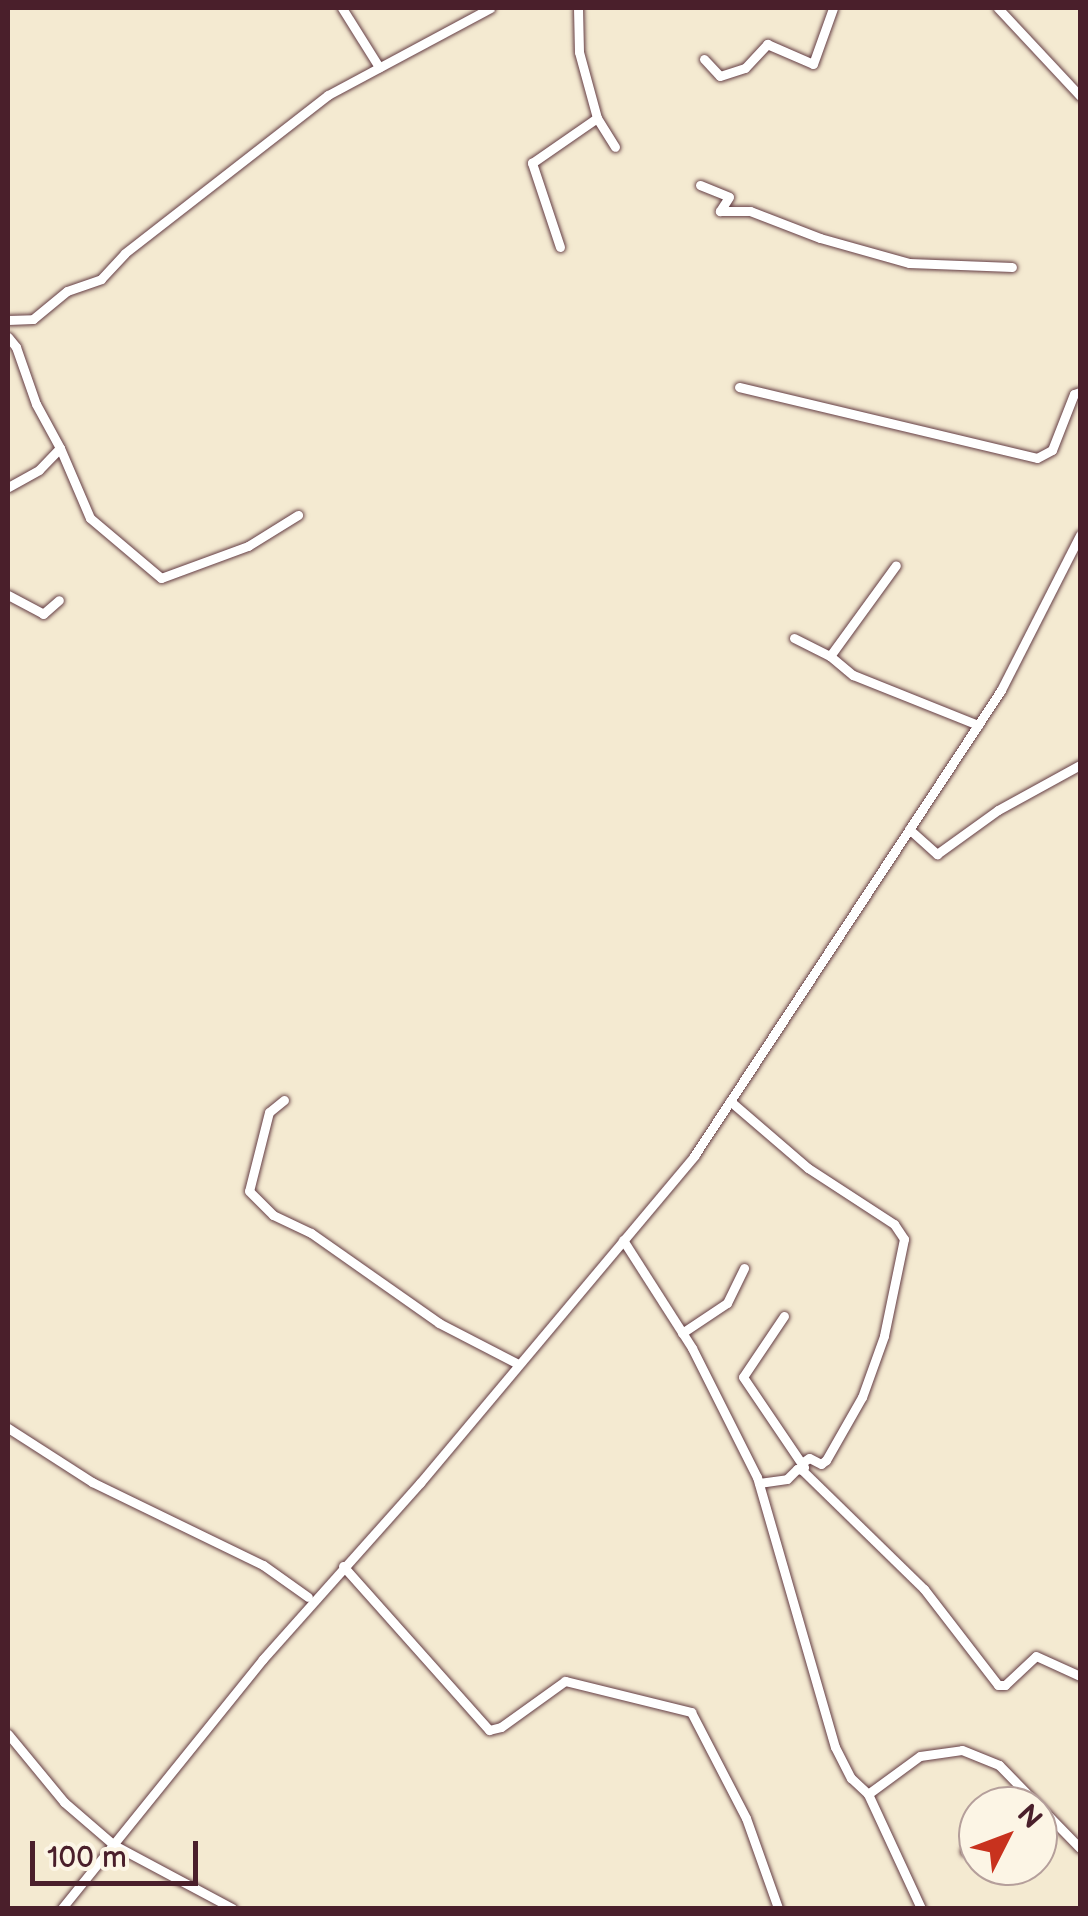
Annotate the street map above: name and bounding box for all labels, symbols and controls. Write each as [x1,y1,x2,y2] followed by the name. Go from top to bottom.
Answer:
[958,1786,1058,1886] north arrow
[1010,1798,1048,1836] text: N
[35,1821,202,1883] scale bar
[47,1840,127,1876] text: 100 m

